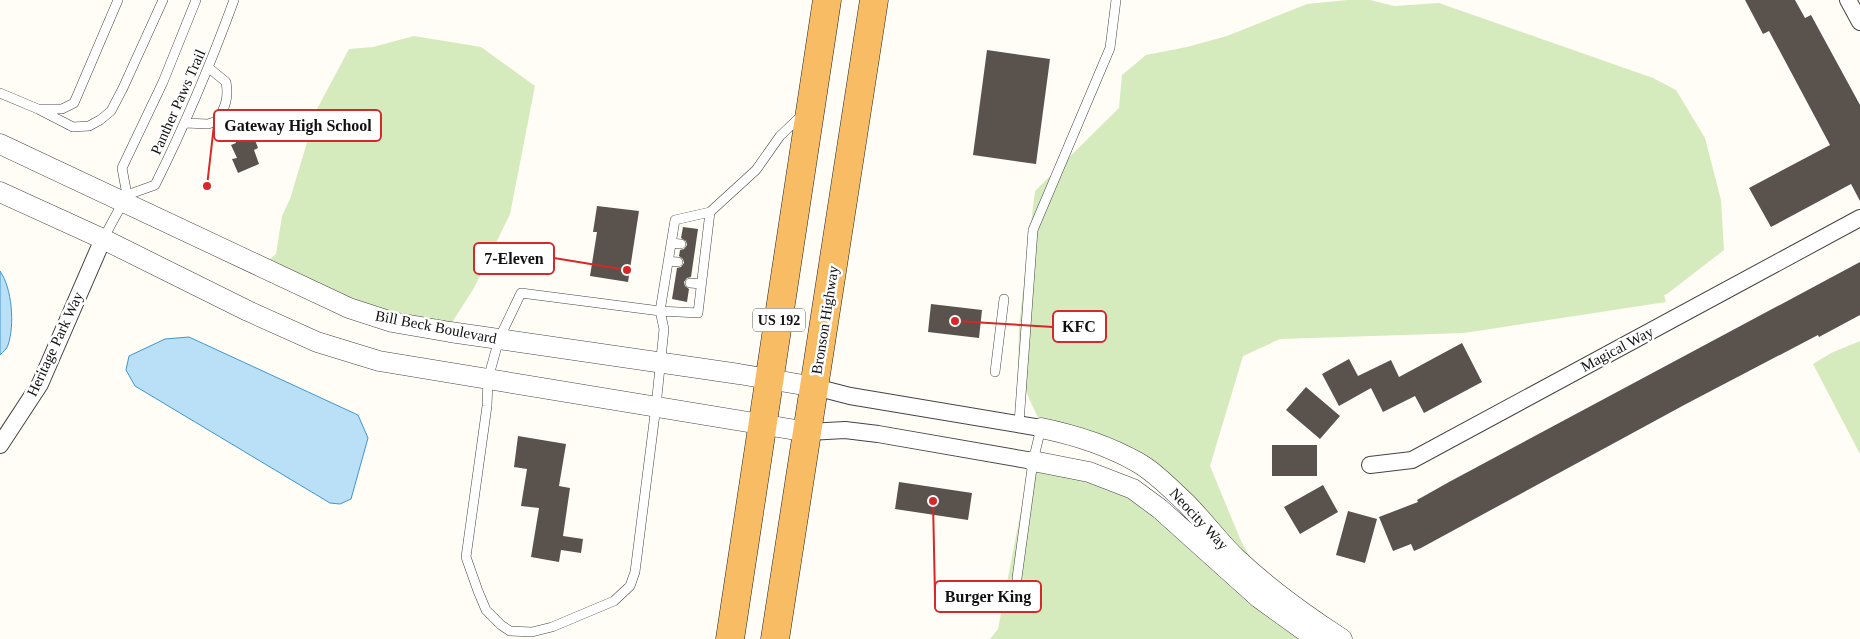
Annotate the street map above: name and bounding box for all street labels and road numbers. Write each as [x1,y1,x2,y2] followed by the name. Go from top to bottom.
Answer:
[148,47,208,157] street label: Panther Paws Trail
[809,264,842,375] street label: Bronson Highway
[24,289,86,399] street label: Heritage Park Way
[374,307,499,347] street label: Bill Beck Boulevard
[753,308,805,332] road number: US 192
[1578,323,1656,375] street label: Magical Way
[1167,485,1232,553] street label: Neocity Way

